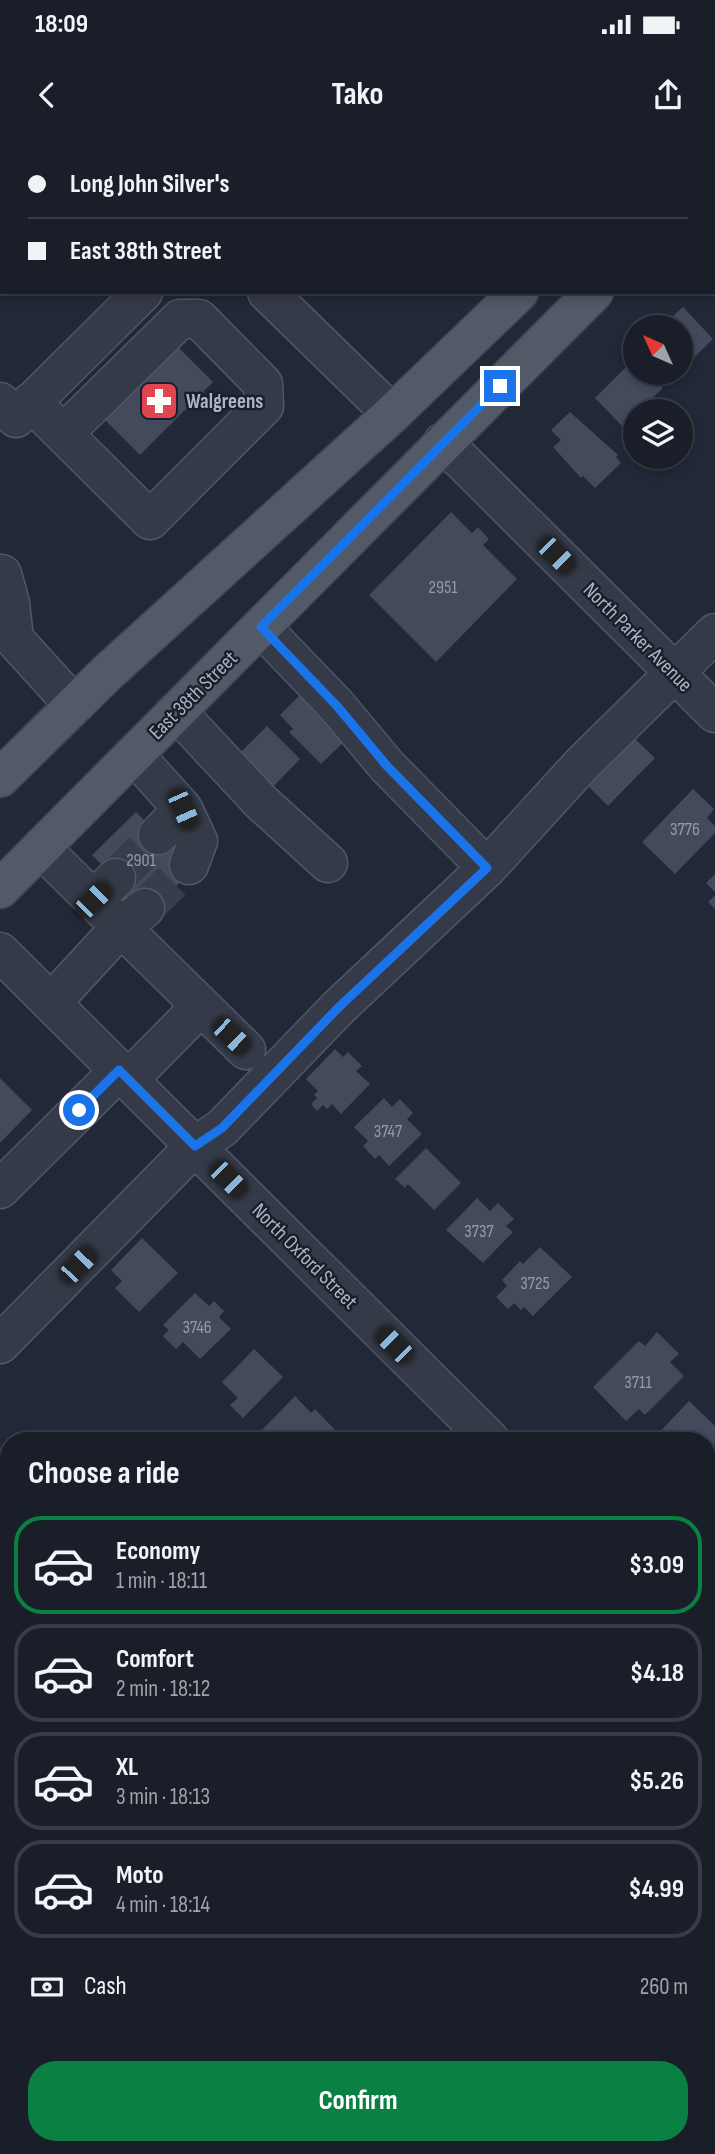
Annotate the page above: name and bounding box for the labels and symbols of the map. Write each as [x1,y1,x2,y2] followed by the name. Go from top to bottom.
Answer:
[623,315,693,385] north arrow
[484,370,516,402] route end
[138,380,180,422] pharmacy icon: Walgreens
[186,389,263,414] place label: Walgreens
[534,533,579,577] car
[429,577,458,598] house number: 2951
[578,578,697,697] street label: North Parker Avenue
[144,646,243,745] street label: East 38th Street
[165,786,202,832] car
[670,819,700,840] house number: 3776
[126,850,157,871] house number: 2901
[71,878,116,922] car
[209,1014,254,1058] car
[63,1094,95,1126] route start
[374,1121,403,1142] house number: 3747
[206,1157,251,1201] car
[247,1198,363,1314] street label: North Oxford Street
[464,1221,495,1242] house number: 3737
[56,1243,101,1287] car
[520,1273,550,1294] house number: 3725
[182,1317,212,1338] house number: 3746
[372,1323,417,1367] car
[624,1372,652,1393] house number: 3711

